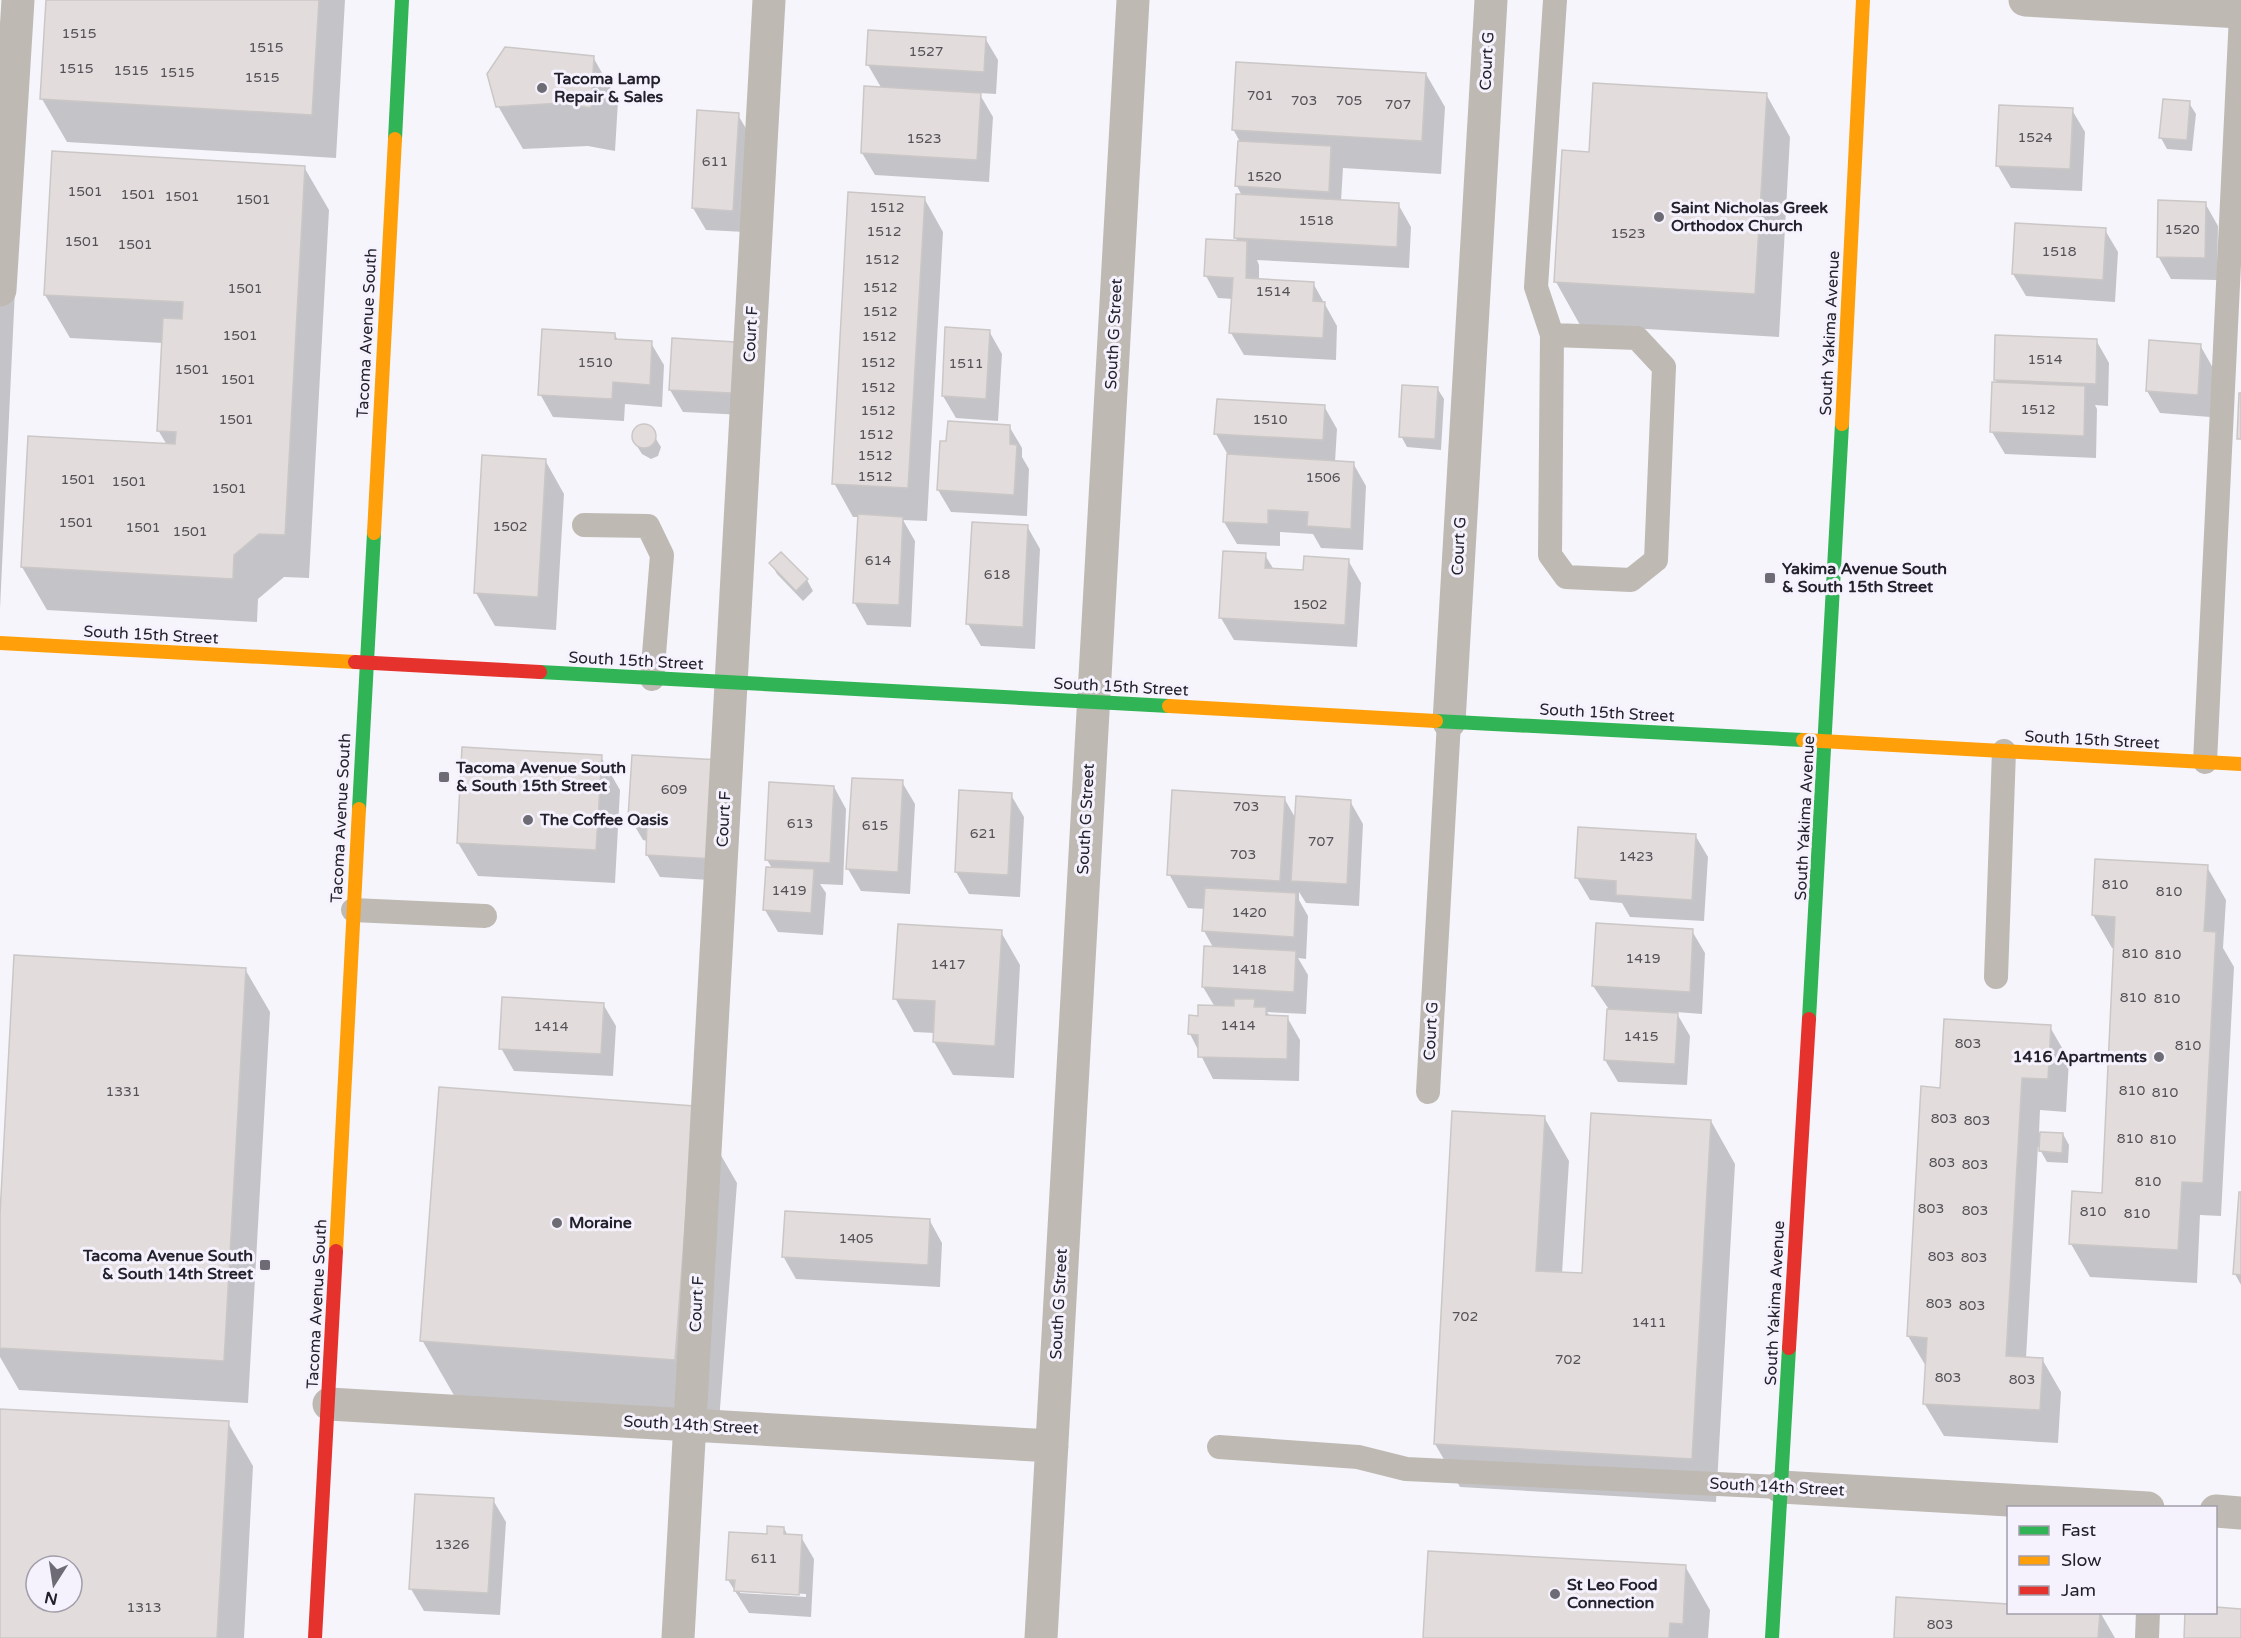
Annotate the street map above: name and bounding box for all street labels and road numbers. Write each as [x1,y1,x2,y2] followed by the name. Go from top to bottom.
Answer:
[1475,31,1499,91] street label: Court G
[353,248,381,418] street label: Tacoma Avenue South
[1816,250,1844,416] street label: South Yakima Avenue
[1101,278,1127,390] street label: South G Street
[740,305,762,363] street label: Court F
[1447,516,1471,576] street label: Court G
[83,621,219,649] street label: South 15th Street
[568,647,704,675] street label: South 15th Street
[1053,673,1189,701] street label: South 15th Street
[1539,699,1675,727] street label: South 15th Street
[2024,726,2160,754] street label: South 15th Street
[327,733,355,903] street label: Tacoma Avenue South
[1791,735,1819,901] street label: South Yakima Avenue
[1073,763,1099,875] street label: South G Street
[713,790,735,848] street label: Court F
[1419,1001,1443,1061] street label: Court G
[303,1219,331,1389] street label: Tacoma Avenue South
[1761,1220,1789,1386] street label: South Yakima Avenue
[1046,1248,1072,1360] street label: South G Street
[686,1275,708,1333] street label: Court F
[623,1411,759,1439] street label: South 14th Street
[1709,1473,1845,1501] street label: South 14th Street

